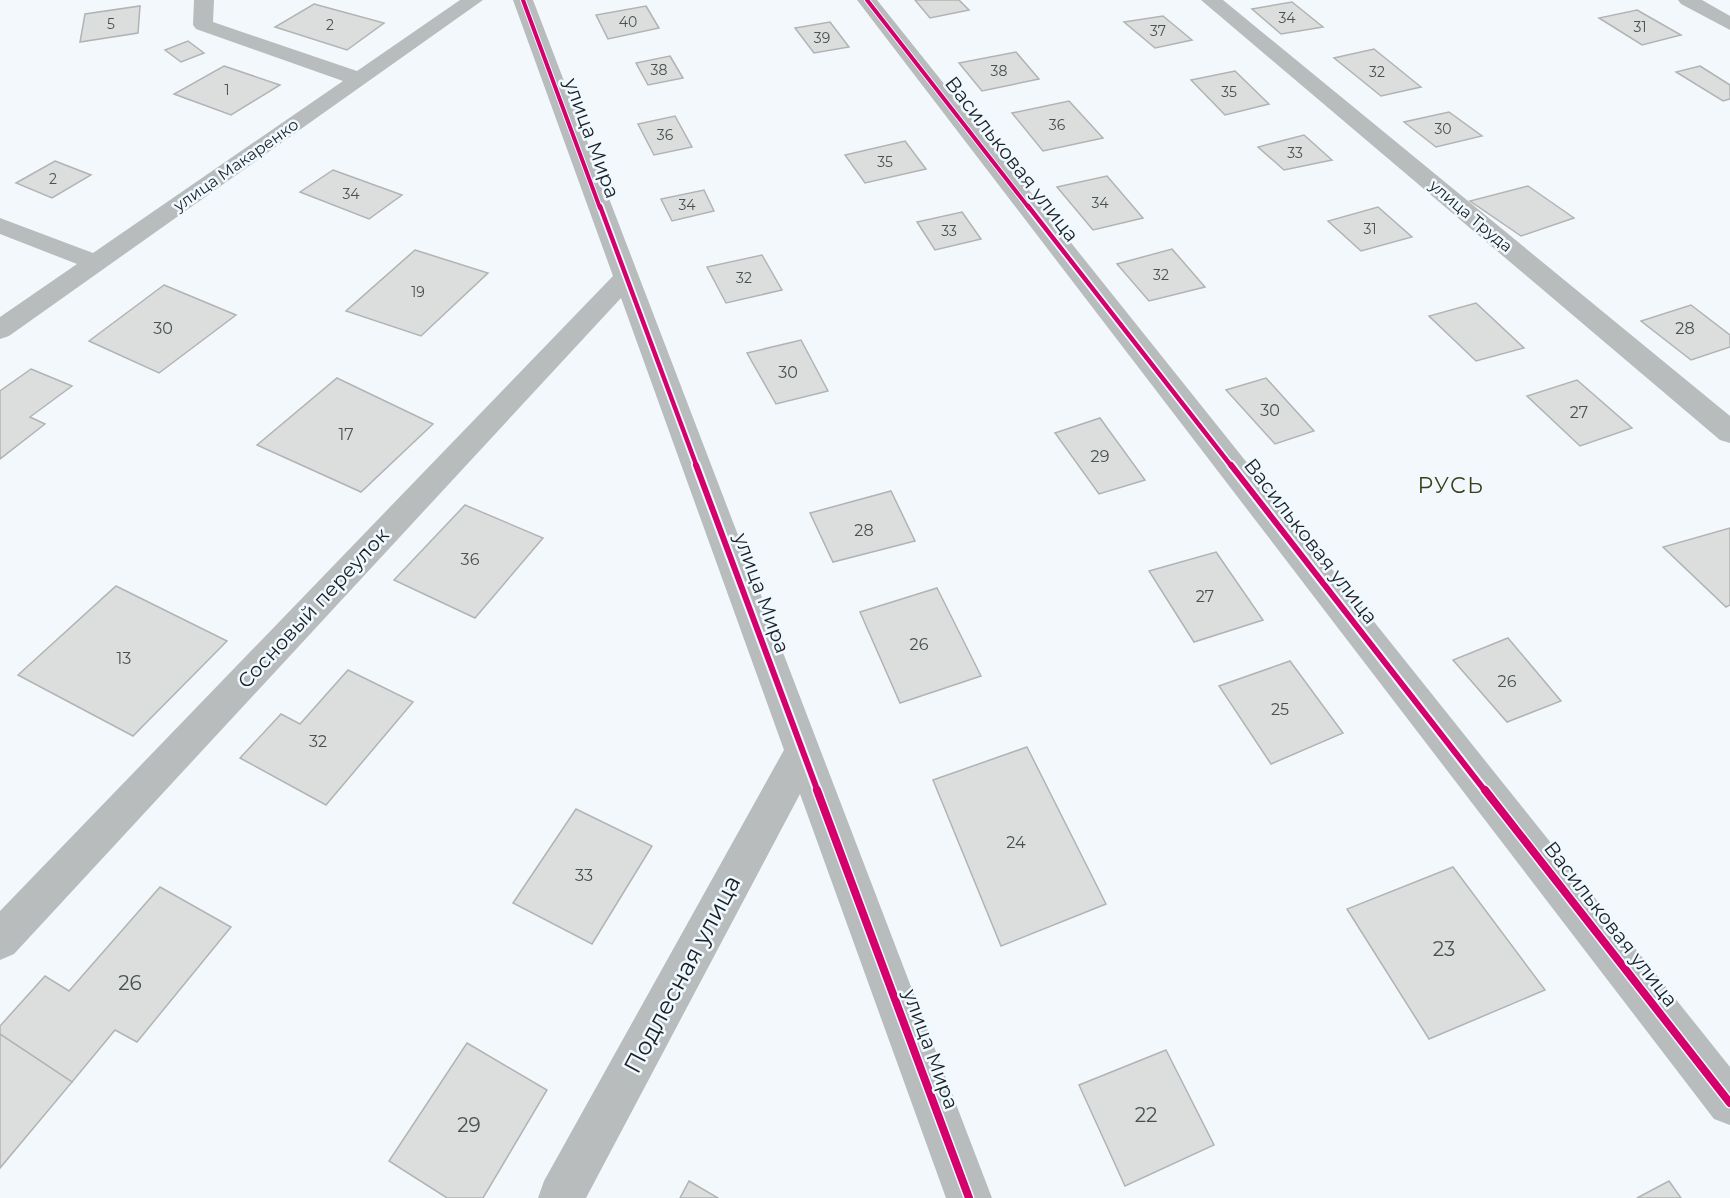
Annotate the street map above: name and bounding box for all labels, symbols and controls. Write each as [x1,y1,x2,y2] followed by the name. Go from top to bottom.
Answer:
[1278,9,1296,27] house number: 34
[619,13,637,31] house number: 40
[107,15,115,33] house number: 5
[326,16,334,34] house number: 2
[1634,18,1646,36] house number: 31
[1150,22,1166,40] house number: 37
[814,29,830,47] house number: 39
[651,61,667,79] house number: 38
[991,62,1007,80] house number: 38
[1369,63,1385,81] house number: 32
[940,72,1084,246] street label: Васильковая улица
[559,74,625,201] street label: улица Мира
[224,81,230,99] house number: 1
[1221,83,1237,101] house number: 35
[169,115,302,216] street label: улица Макаренко
[1049,116,1066,134] house number: 36
[1434,120,1452,138] house number: 30
[657,126,674,144] house number: 36
[1287,144,1303,162] house number: 33
[877,153,893,171] house number: 35
[49,170,57,188] house number: 2
[1425,175,1516,256] street label: улица Труда
[342,185,360,203] house number: 34
[1091,194,1109,212] house number: 34
[678,196,696,214] house number: 34
[1364,220,1376,238] house number: 31
[941,222,957,240] house number: 33
[1153,266,1169,284] house number: 32
[736,269,752,287] house number: 32
[411,283,425,301] house number: 19
[153,319,173,338] house number: 30
[1675,319,1695,338] house number: 28
[778,363,798,382] house number: 30
[1260,401,1280,420] house number: 30
[1570,403,1588,422] house number: 27
[338,425,354,444] house number: 17
[1091,447,1109,466] house number: 29
[1239,454,1383,628] street label: Васильковая улица
[1418,472,1484,499] district label: РУСЬ
[854,521,874,540] house number: 28
[233,523,394,693] street label: Сосновый переулок
[729,529,795,656] street label: улица Мира
[461,550,480,569] house number: 36
[1196,587,1214,606] house number: 27
[910,635,929,654] house number: 26
[117,649,131,668] house number: 13
[1498,672,1517,691] house number: 26
[1271,700,1289,719] house number: 25
[309,732,327,751] house number: 32
[1006,833,1026,852] house number: 24
[1539,837,1683,1011] street label: Васильковая улица
[575,866,593,885] house number: 33
[618,870,746,1078] street label: Подлесная улица
[1433,937,1455,961] house number: 23
[118,971,142,995] house number: 26
[898,985,964,1112] street label: улица Мира
[1135,1103,1157,1127] house number: 22
[457,1113,481,1137] house number: 29

